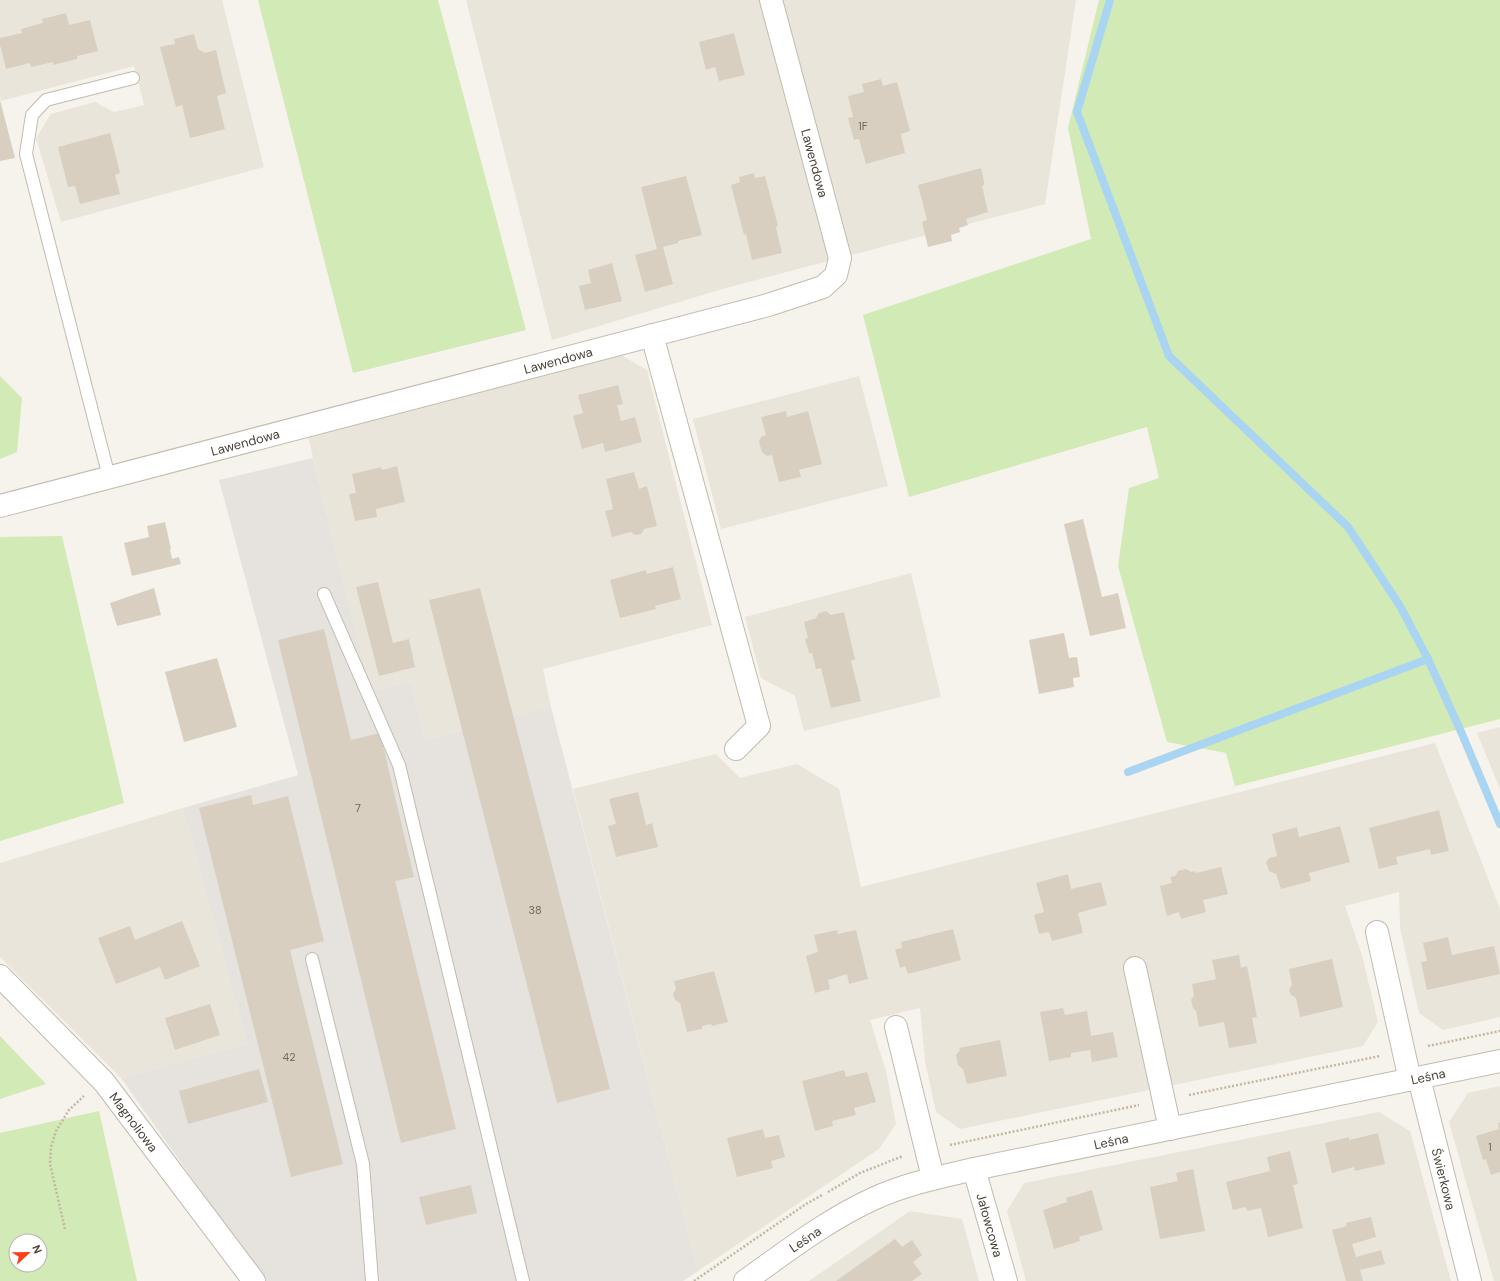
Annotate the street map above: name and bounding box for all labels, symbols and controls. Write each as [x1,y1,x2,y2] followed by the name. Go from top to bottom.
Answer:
[858,119,868,133] house number: 1F
[797,127,832,199] street label: Lawendowa
[522,343,594,378] street label: Lawendowa
[209,425,281,460] street label: Lawendowa
[355,801,361,815] house number: 7
[528,903,542,917] house number: 38
[282,1050,296,1064] house number: 42
[1409,1065,1447,1088] street label: Leśna
[106,1089,162,1156] street label: Magnoliowa
[1092,1130,1130,1153] street label: Leśna
[1488,1140,1492,1154] house number: 1
[1428,1146,1459,1212] street label: Świerkowa
[972,1191,1007,1259] street label: Jałowcowa
[786,1223,825,1256] street label: Leśna
[8,1233,48,1273] north arrow
[29,1243,45,1256] text: N

